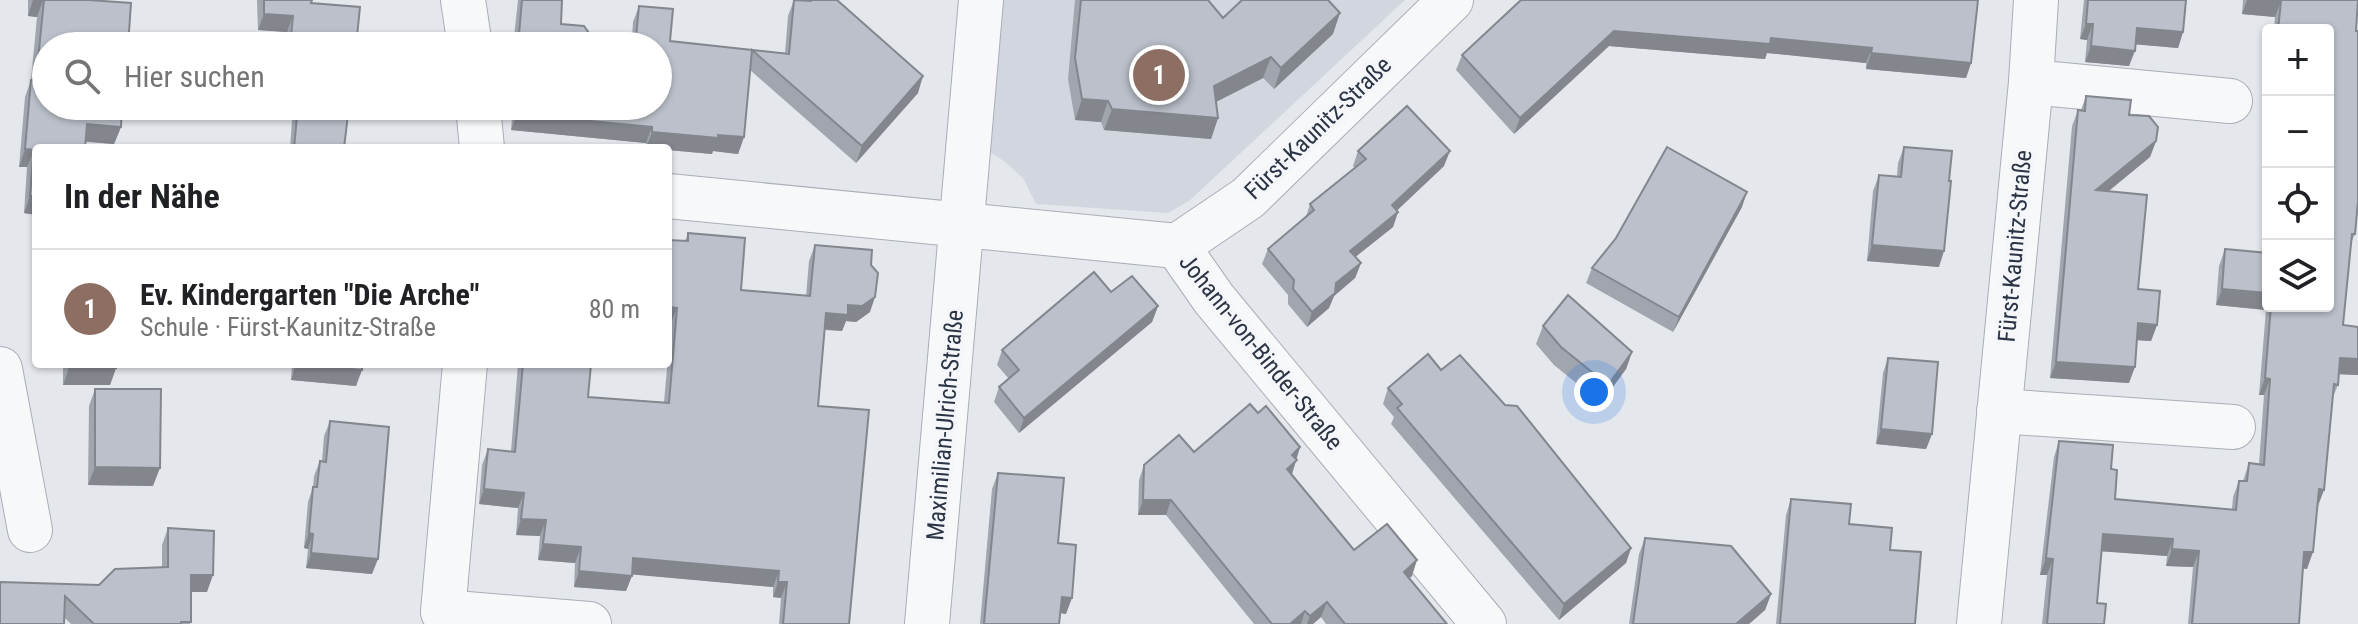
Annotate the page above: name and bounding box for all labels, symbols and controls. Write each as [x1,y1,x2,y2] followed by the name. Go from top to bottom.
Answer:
[2262,24,2334,312] map controls
[2262,24,2334,96] button: +
[32,32,672,120] search box
[1133,45,1185,105] pin: 1
[1239,51,1397,205] street label: Fürst-Kaunitz-Straße
[60,54,104,98] icon: search
[124,59,265,94] text: Hier suchen
[2262,96,2334,168] button: −
[1993,149,2037,343] street label: Fürst-Kaunitz-Straße
[2262,168,2334,240] button: locate
[64,176,220,216] text: In der Nähe
[2262,240,2334,312] button: layers
[1173,248,1349,456] street label: Johann-von-Binder-Straße
[140,277,479,312] text: Ev. Kindergarten "Die Arche"
[83,294,97,324] text: 1
[589,294,640,324] text: 80 m
[921,309,969,541] street label: Maximilian-Ulrich-Straße
[140,312,436,342] text: Schule · Fürst-Kaunitz-Straße
[1574,372,1614,412] your location

